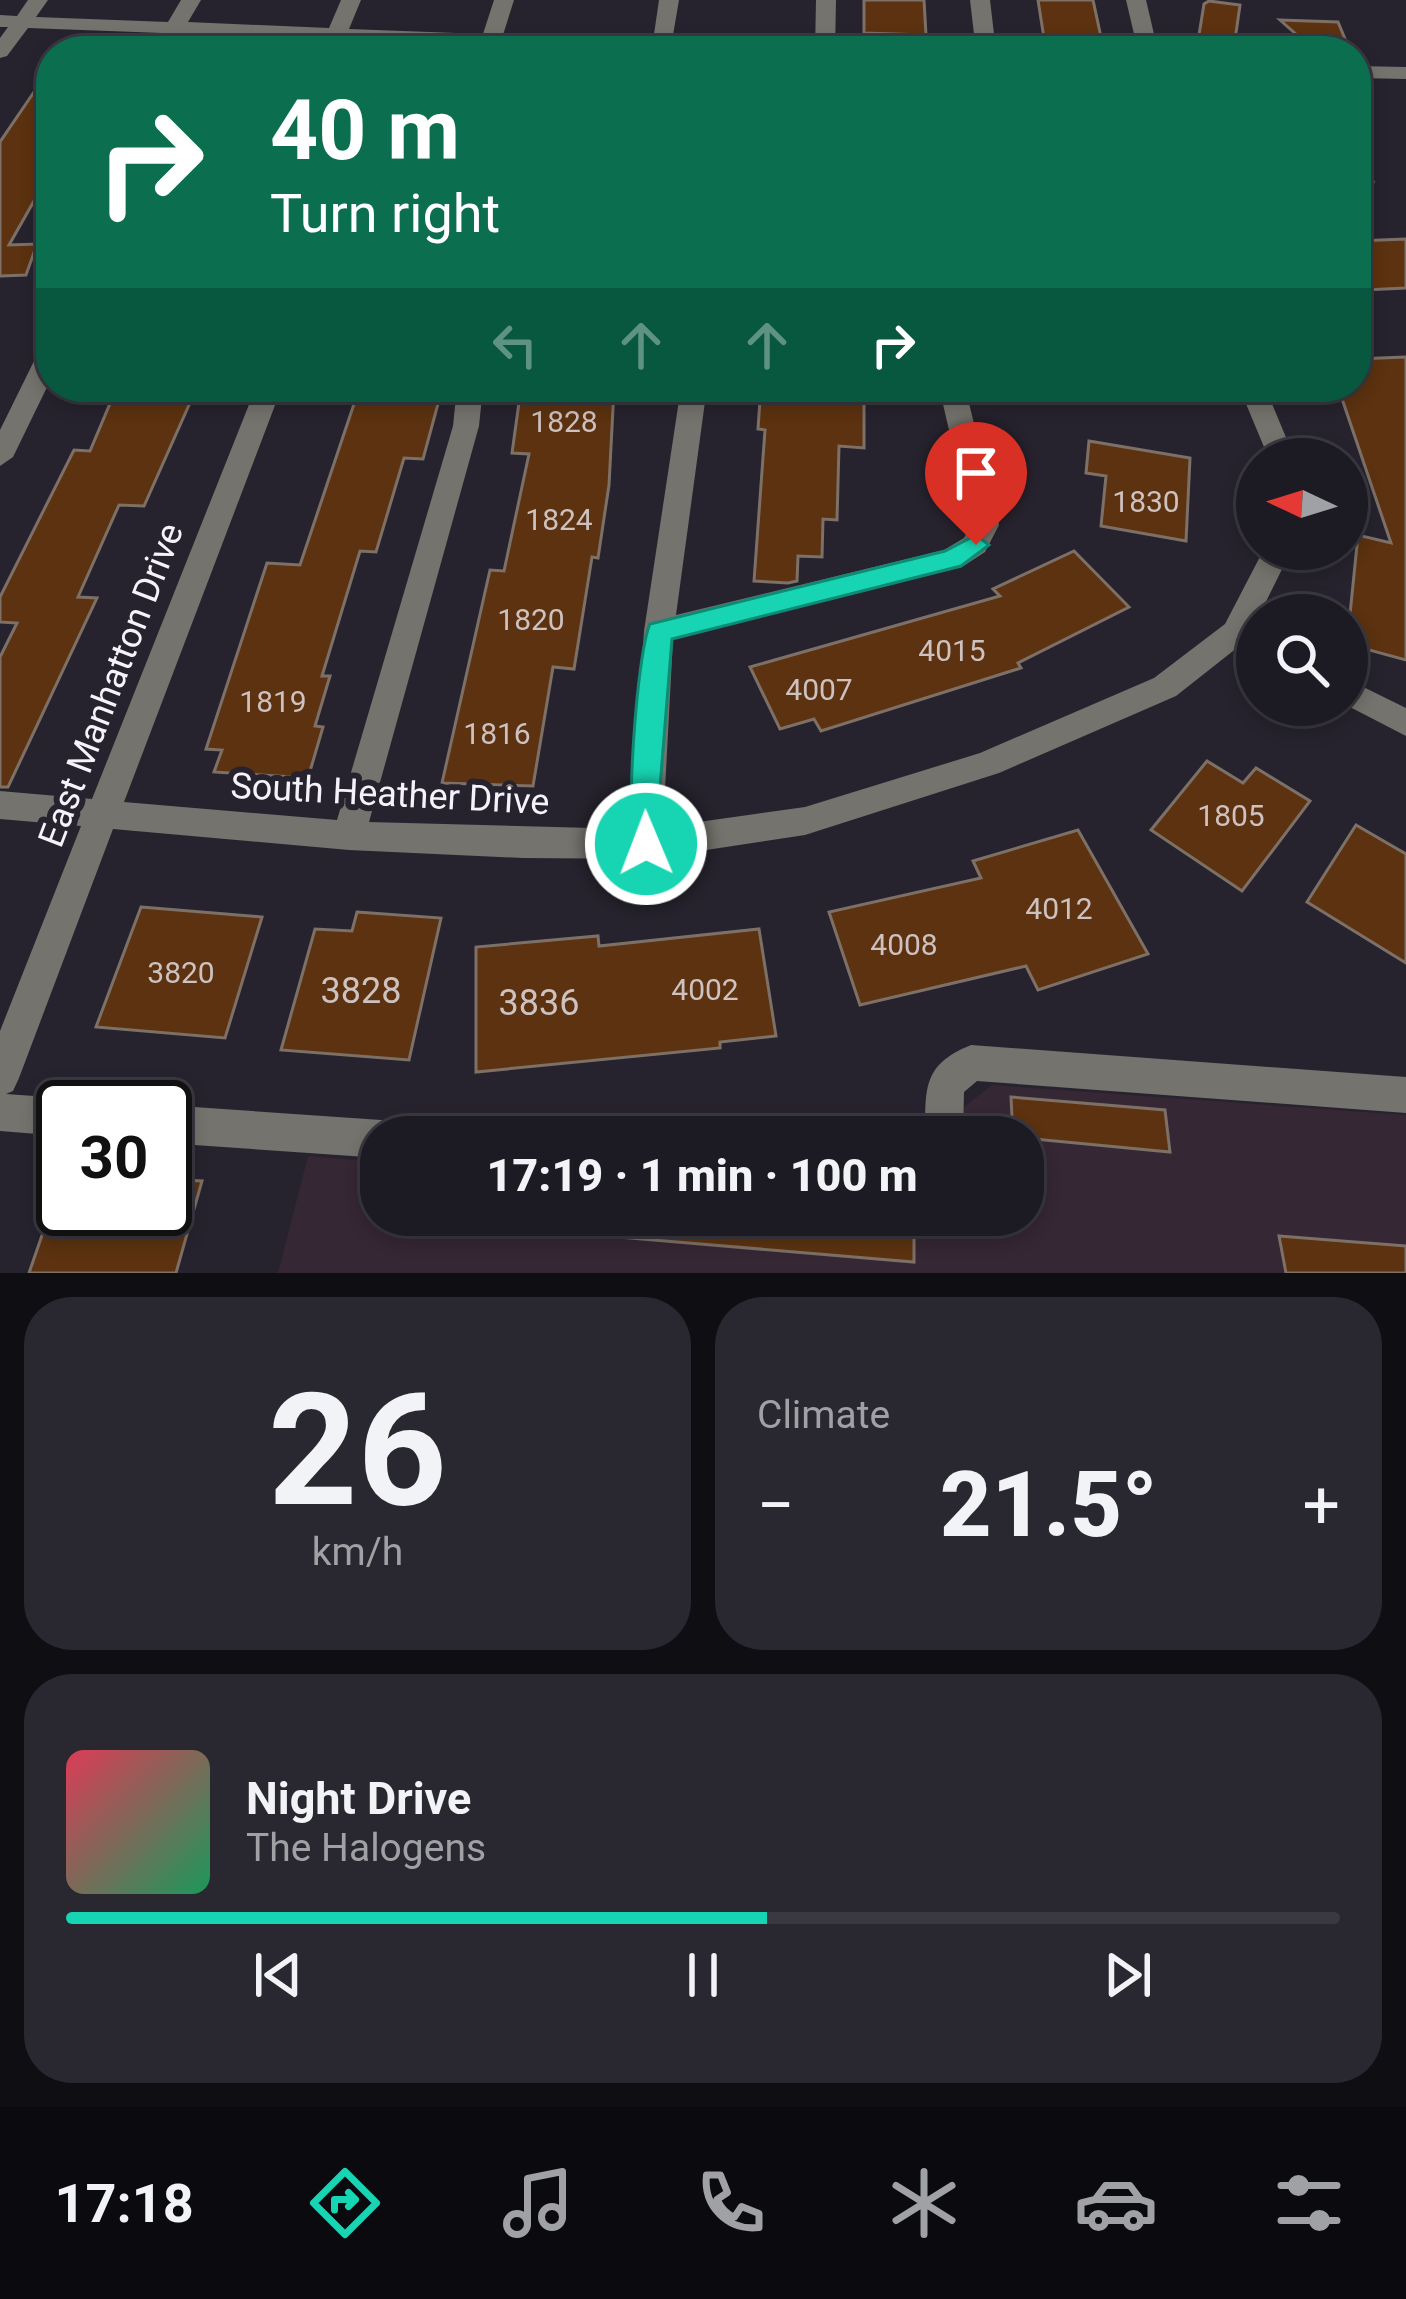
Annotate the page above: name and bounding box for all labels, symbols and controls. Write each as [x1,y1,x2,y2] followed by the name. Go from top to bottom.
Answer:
[270,81,460,180] text: 40 m
[72,84,228,240] icon: right
[270,182,500,245] text: Turn right
[482,312,548,378] icon: left
[608,312,674,378] icon: ahead
[734,312,800,378] icon: ahead
[860,312,926,378] icon: right
[530,404,598,439] house number: 1828
[925,422,1027,545] pin
[1236,438,1368,570] north arrow
[1236,438,1368,726] map controls
[943,440,1009,506] icon: arrive
[1112,484,1180,519] house number: 1830
[525,502,593,537] house number: 1824
[30,517,192,853] street label: East Manhatton Drive
[1236,594,1368,726] button: search
[497,602,565,637] house number: 1820
[918,633,986,668] house number: 4015
[785,672,853,707] house number: 4007
[239,684,307,719] house number: 1819
[463,716,531,751] house number: 1816
[229,765,551,823] street label: South Heather Drive
[583,781,709,907] position arrow
[1197,798,1265,833] house number: 1805
[1025,891,1093,926] house number: 4012
[870,927,938,962] house number: 4008
[147,955,215,990] house number: 3820
[321,970,401,1012] house number: 3828
[671,972,739,1007] house number: 4002
[499,982,579,1024] house number: 3836
[36,1080,192,1236] speed limit sign: 30
[486,1149,918,1202] text: 17:19 · 1 min · 100 m
[268,1359,447,1542] text: 26
[757,1392,890,1438] text: Climate
[940,1453,1158,1558] text: 21.5°
[757,1467,795,1544] text: −
[1303,1467,1340,1544] text: +
[312,1529,403,1575] text: km/h
[246,1772,471,1825] text: Night Drive
[246,1825,486,1871] text: The Halogens
[245,1942,311,2008] icon: previous
[670,1942,736,2008] icon: pause
[1095,1942,1161,2008] icon: next
[303,2161,387,2245] icon: directions
[496,2161,580,2245] icon: music
[689,2161,773,2245] icon: phone
[882,2161,966,2245] icon: climate
[1074,2161,1158,2245] icon: car
[1267,2161,1351,2245] icon: filters
[54,2172,194,2235] text: 17:18

